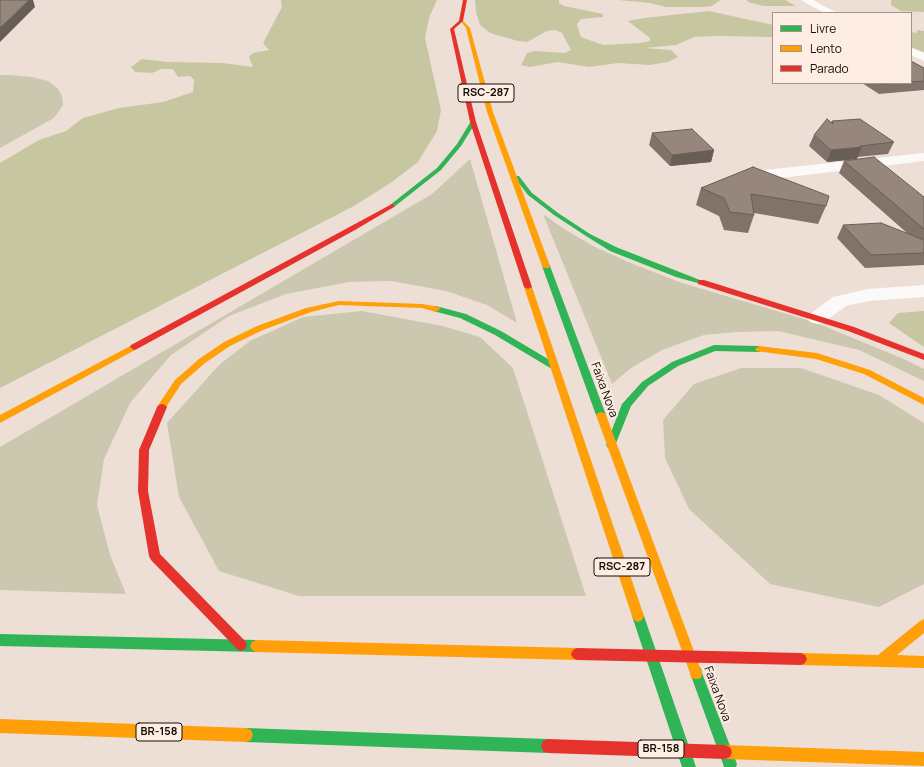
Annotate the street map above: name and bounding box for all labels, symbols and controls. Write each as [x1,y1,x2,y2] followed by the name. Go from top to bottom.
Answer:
[772,12,912,84] legend
[810,20,836,37] text: Livre
[810,40,842,57] text: Lento
[810,60,849,77] text: Parado
[458,84,514,102] road number: RSC-287
[587,360,621,420] street label: Faixa Nova
[594,558,650,576] road number: RSC-287
[700,664,734,724] street label: Faixa Nova
[136,723,182,741] road number: BR-158
[638,740,684,758] road number: BR-158

